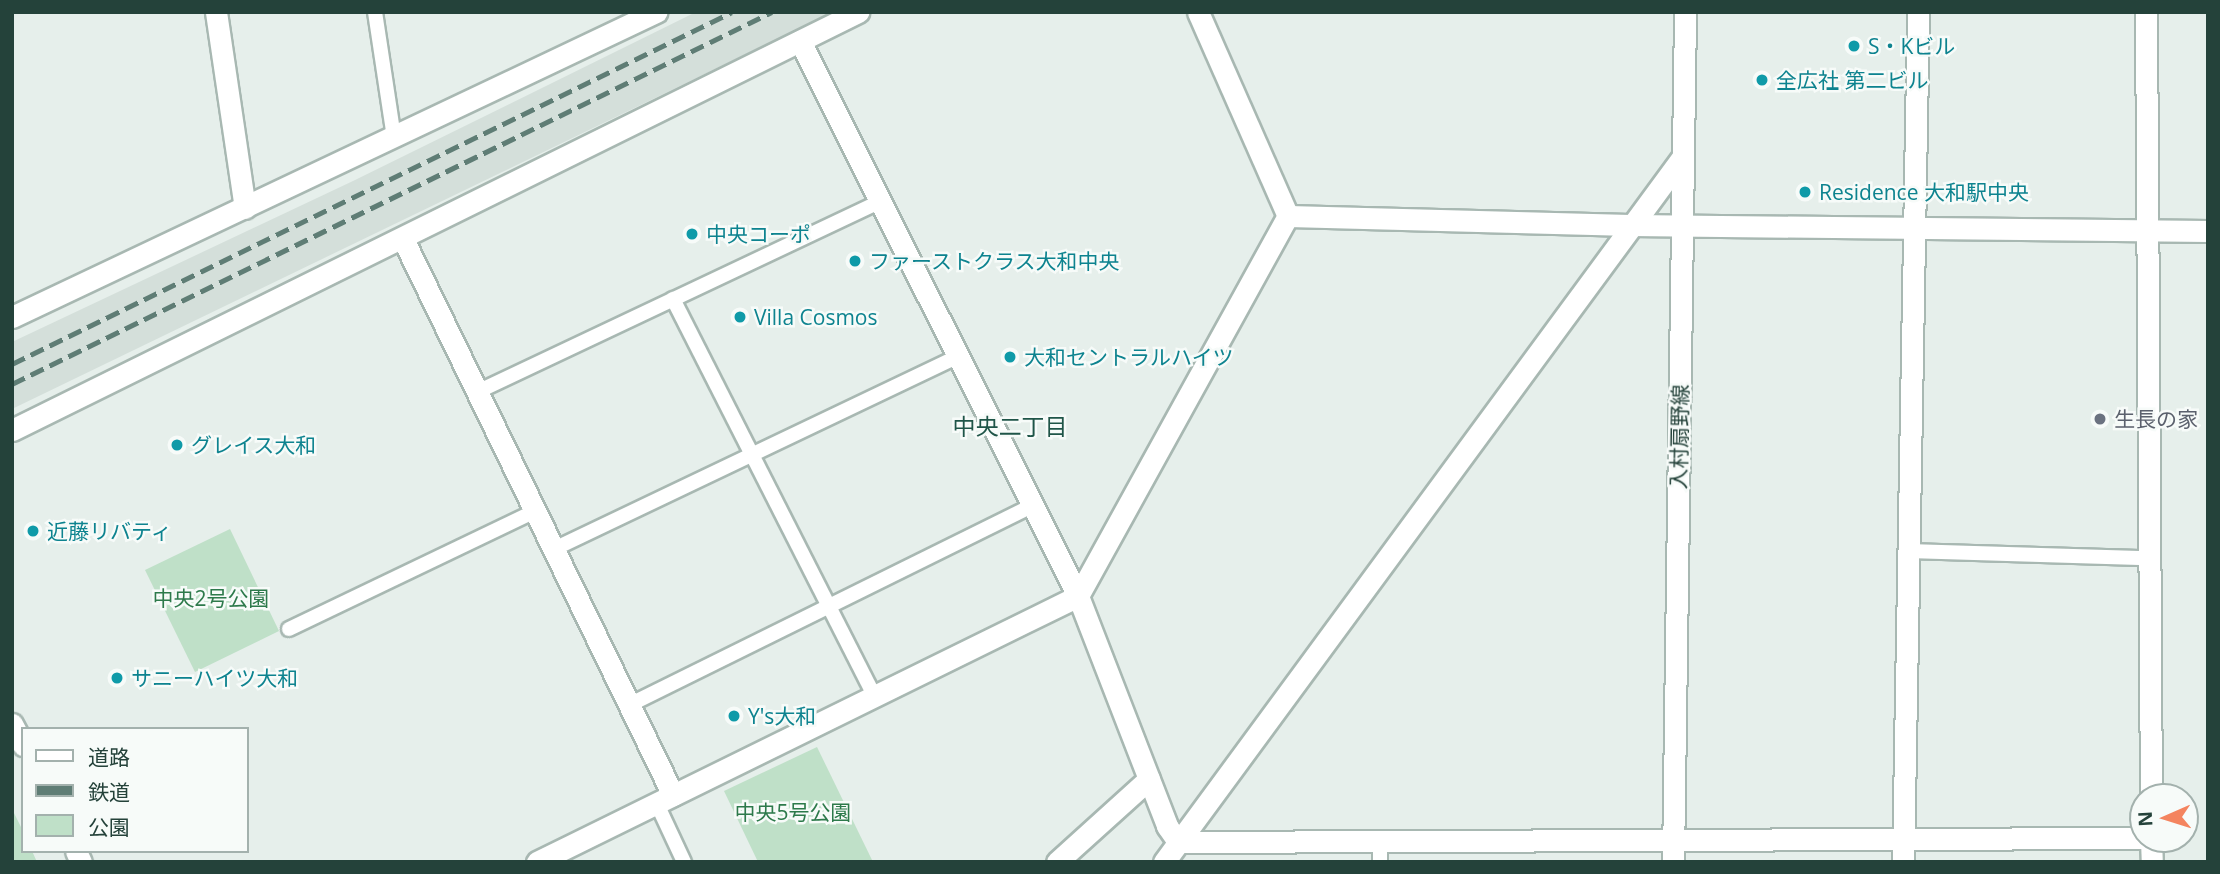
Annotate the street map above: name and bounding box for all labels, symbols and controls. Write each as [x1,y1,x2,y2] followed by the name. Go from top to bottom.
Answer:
[1868,33,1955,59] place label: S・Kビル
[1846,38,1862,54] marker: S・Kビル
[1776,67,1928,93] place label: 全広社 第二ビル
[1754,72,1770,88] marker: 全広社 第二ビル
[1819,179,2029,205] place label: Residence 大和駅中央
[1797,184,1813,200] marker: Residence 大和駅中央
[706,221,811,247] place label: 中央コーポ
[684,226,700,242] marker: 中央コーポ
[869,248,1121,274] place label: ファーストクラス大和中央
[847,253,863,269] marker: ファーストクラス大和中央
[754,304,877,330] place label: Villa Cosmos
[732,309,748,325] marker: Villa Cosmos
[1024,344,1234,370] place label: 大和セントラルハイツ
[1002,349,1018,365] marker: 大和セントラルハイツ
[1665,384,1693,490] street label: 入村扇野線
[2114,406,2198,432] place label: 生長の家
[2092,411,2108,427] marker: 生長の家
[953,412,1067,440] district label: 中央二丁目
[191,432,317,458] place label: グレイス大和
[169,437,185,453] marker: グレイス大和
[47,518,173,544] place label: 近藤リバティ
[25,523,41,539] marker: 近藤リバティ
[152,585,270,611] park label: 中央2号公園
[131,665,299,691] place label: サニーハイツ大和
[109,670,125,686] marker: サニーハイツ大和
[748,703,816,729] place label: Y's大和
[726,708,742,724] marker: Y's大和
[21,727,248,853] legend
[88,743,130,771] text: 道路
[88,778,130,806] text: 鉄道
[2129,783,2199,853] north arrow
[734,799,852,825] park label: 中央5号公園
[2132,811,2158,827] text: N
[88,813,130,841] text: 公園

